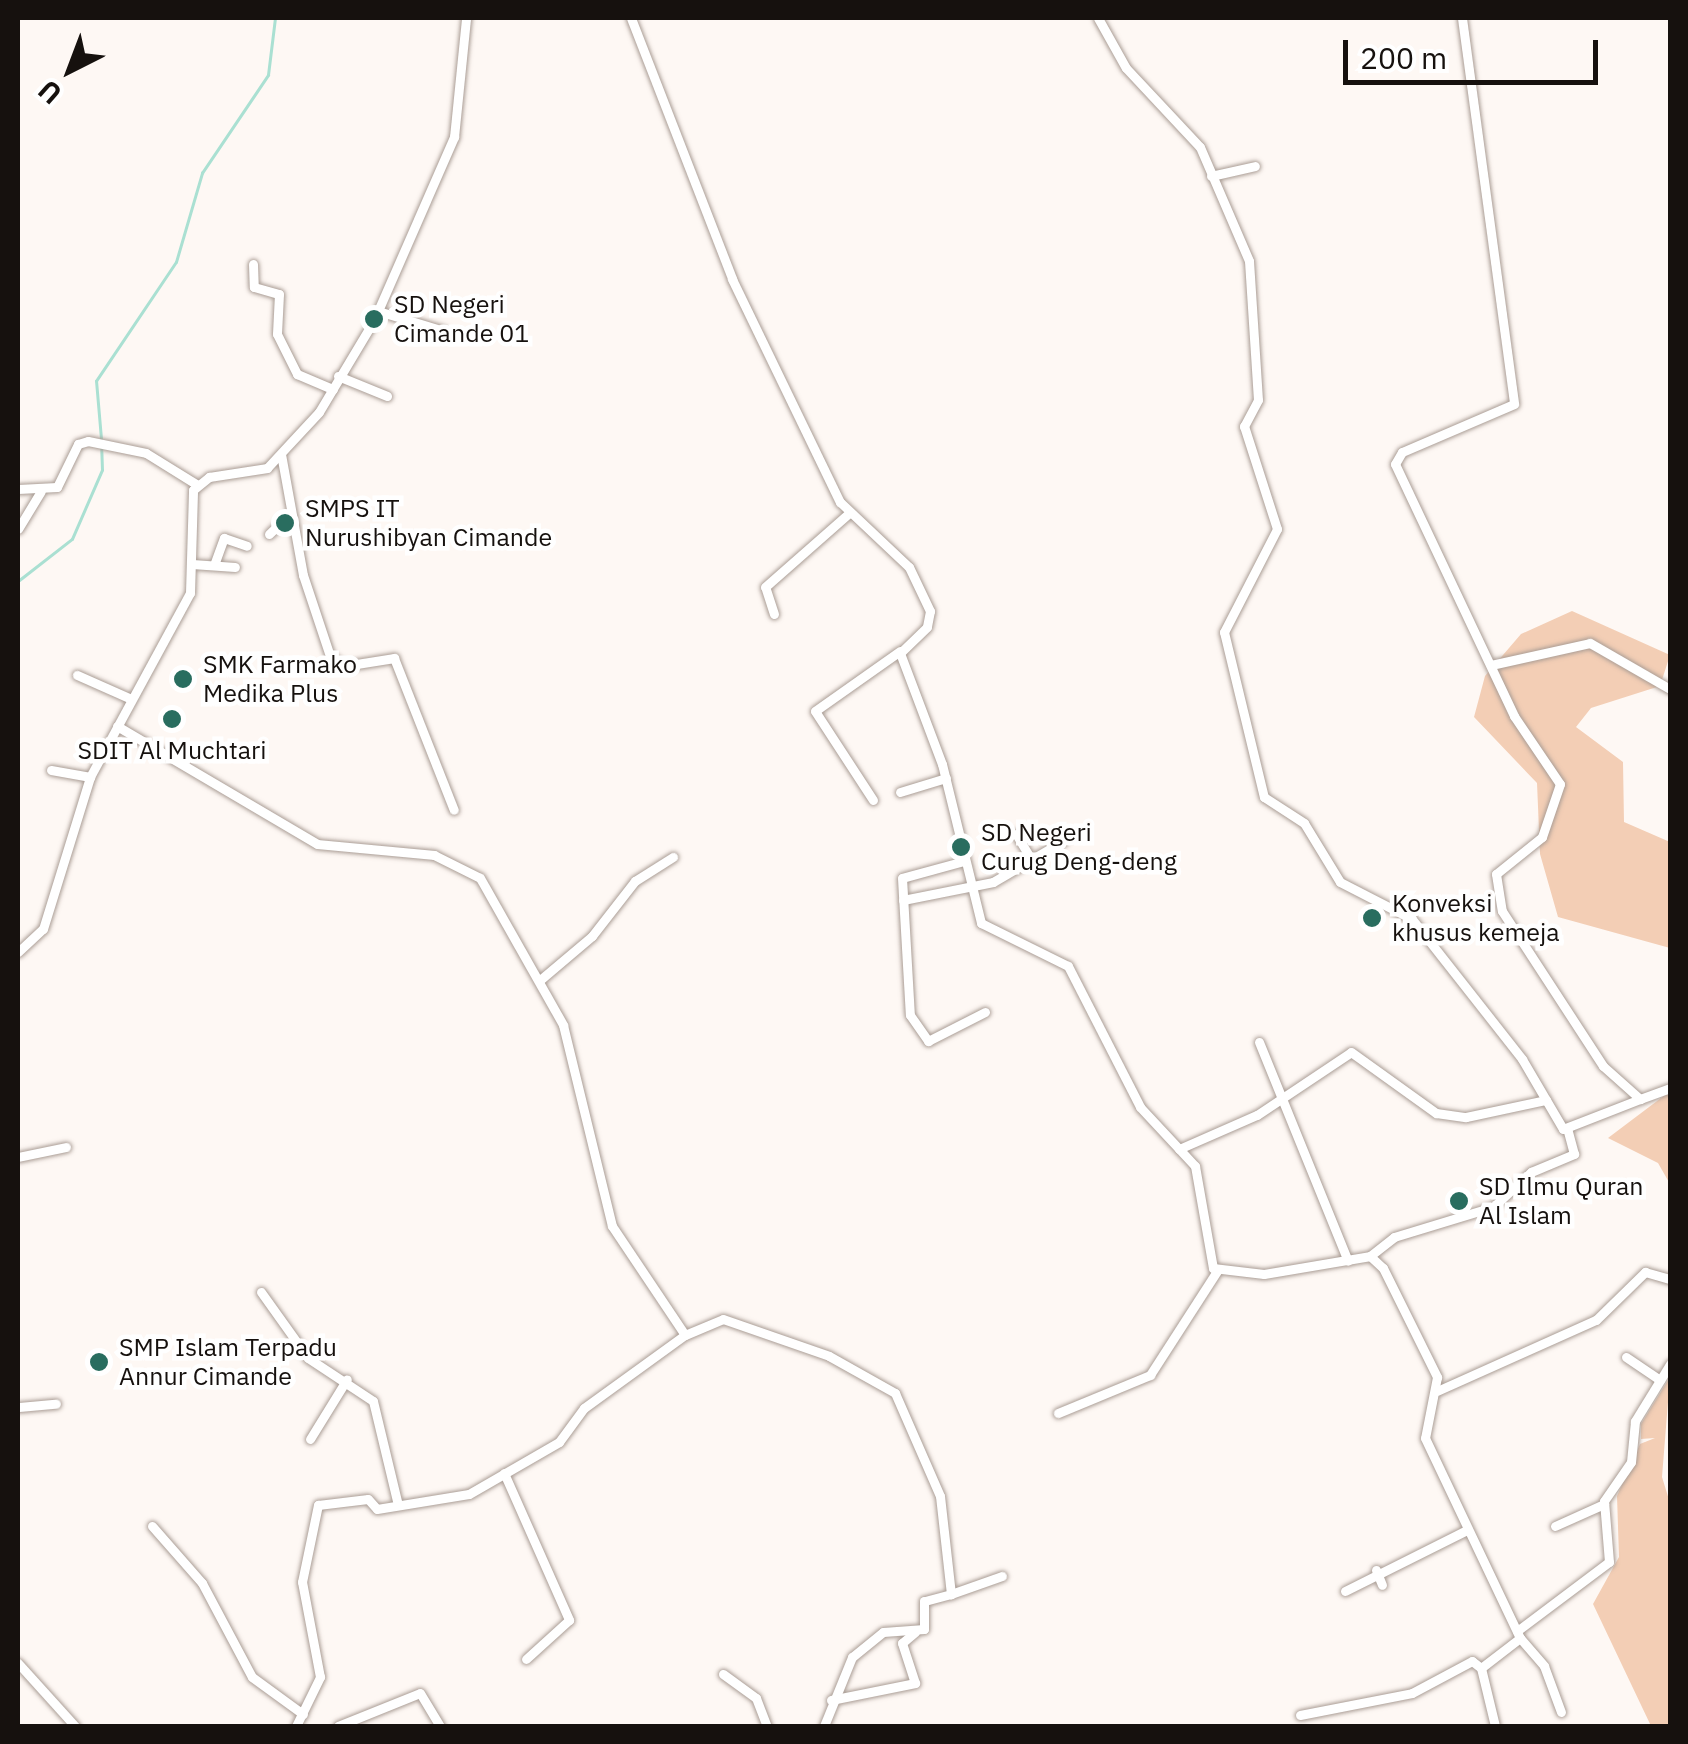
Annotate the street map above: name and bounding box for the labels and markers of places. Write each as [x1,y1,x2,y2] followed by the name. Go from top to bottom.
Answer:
[394,290,529,349] place label: SD Negeri Cimande 01
[363,308,385,330] marker: SD Negeri Cimande 01
[305,494,552,553] place label: SMPS IT Nurushibyan Cimande
[274,512,296,534] marker: SMPS IT Nurushibyan Cimande
[203,650,357,709] place label: SMK Farmako Medika Plus
[172,668,194,690] marker: SMK Farmako Medika Plus
[161,708,183,730] marker: SDIT Al Muchtari
[78,735,266,765] place label: SDIT Al Muchtari
[981,818,1177,877] place label: SD Negeri Curug Deng-deng
[950,836,972,858] marker: SD Negeri Curug Deng-deng
[1392,889,1560,948] place label: Konveksi khusus kemeja
[1361,907,1383,929] marker: Konveksi khusus kemeja
[1479,1172,1643,1231] place label: SD Ilmu Quran Al Islam
[1448,1190,1470,1212] marker: SD Ilmu Quran Al Islam
[119,1333,337,1392] place label: SMP Islam Terpadu Annur Cimande
[88,1351,110,1373] marker: SMP Islam Terpadu Annur Cimande

